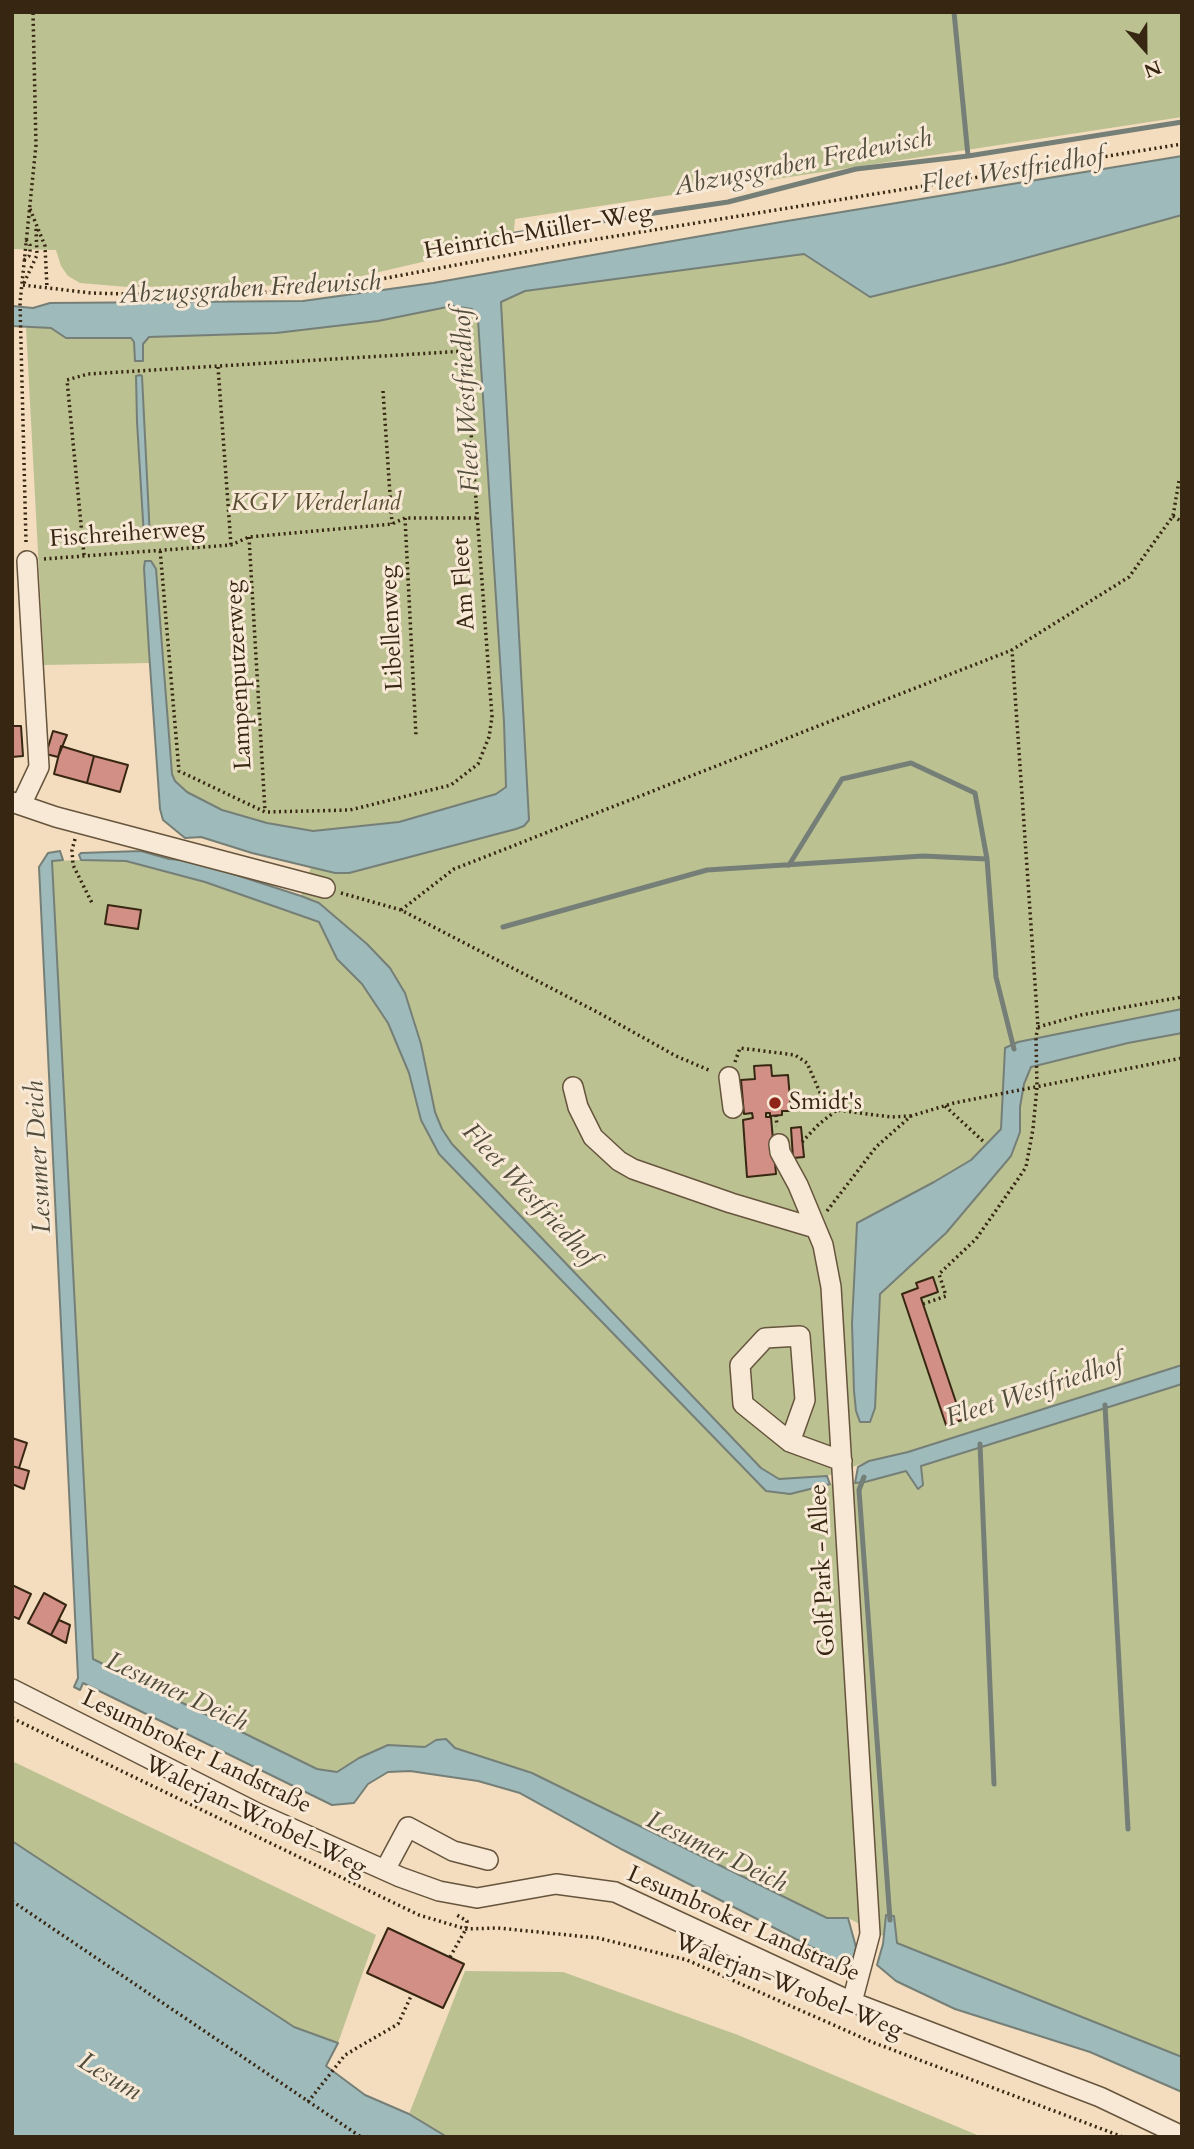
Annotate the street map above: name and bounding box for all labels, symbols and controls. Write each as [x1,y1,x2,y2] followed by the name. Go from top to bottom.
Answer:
[1110,14,1180,84] north arrow
[1140,54,1165,84] text: N
[671,124,935,204] water label: Abzugsgraben Fredewisch
[919,142,1107,202] water label: Fleet Westfriedhof
[422,199,654,267] street label: Heinrich-Müller-Weg
[118,268,382,312] water label: Abzugsgraben Fredewisch
[448,307,488,493] water label: Fleet Westfriedhof
[231,490,401,518] park label: KGV Werderland
[48,515,206,555] street label: Fischreiherweg
[447,537,483,631] street label: Am Fleet
[375,565,411,691] street label: Libellenweg
[221,579,259,771] street label: Lampenputzerweg
[20,1080,60,1234] water label: Lesumer Deich
[789,1089,862,1117] place label: Smidt's
[767,1095,783,1111] marker: Smidt's
[455,1118,603,1274] water label: Fleet Westfriedhof
[942,1349,1128,1435] water label: Fleet Westfriedhof
[805,1483,843,1657] street label: Golf Park - Allee
[100,1647,252,1739] water label: Lesumer Deich
[77,1685,315,1821] street label: Lesumbroker Landstraße
[139,1751,371,1883] street label: Walerjan-Wrobel-Weg
[640,1805,792,1901] water label: Lesumer Deich
[622,1861,864,1989] street label: Lesumbroker Landstraße
[670,1928,906,2046] street label: Walerjan-Wrobel-Weg
[72,2047,146,2109] water label: Lesum

